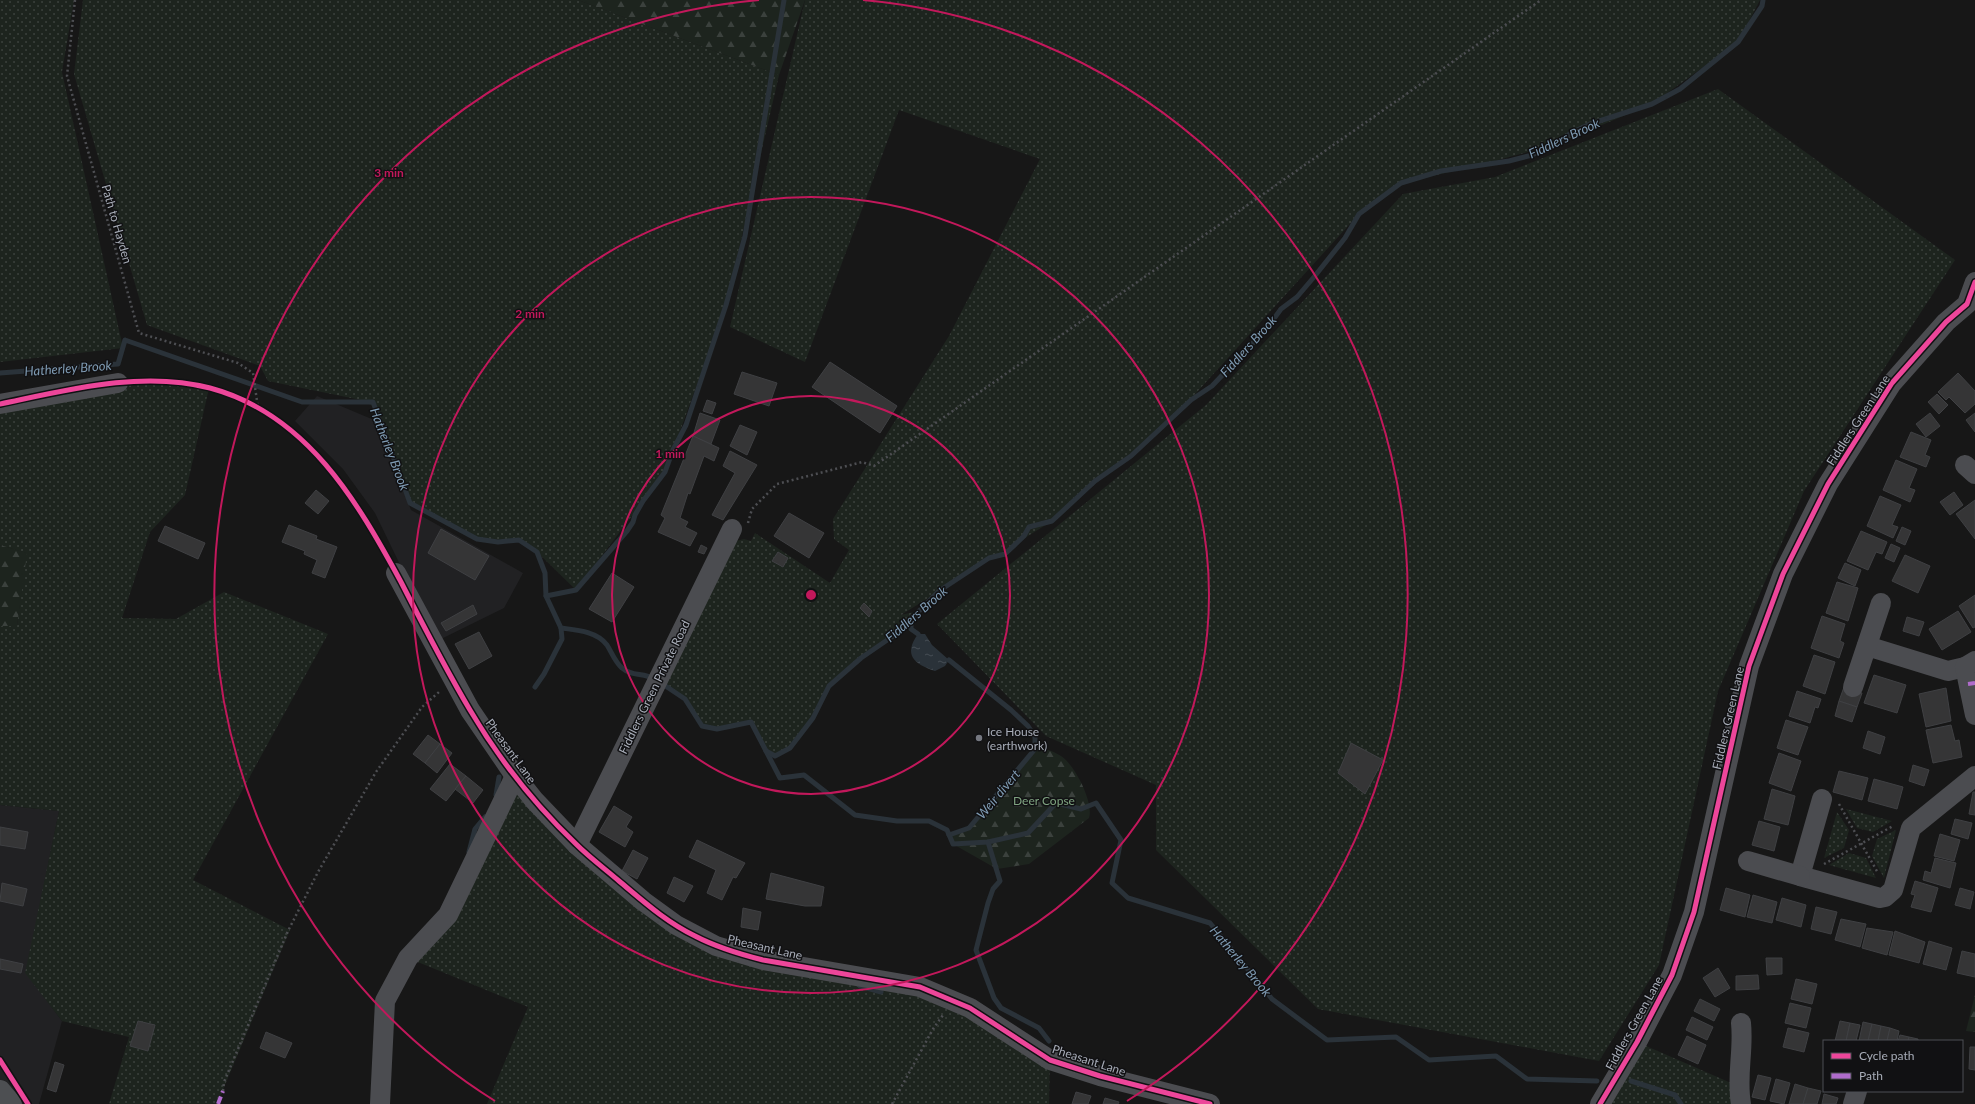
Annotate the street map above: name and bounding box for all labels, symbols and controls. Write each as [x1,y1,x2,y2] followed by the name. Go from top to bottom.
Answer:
[1526,114,1603,162] water label: Fiddlers Brook
[374,165,404,180] text: 3 min
[99,183,135,265] street label: Path to Hayden
[515,306,545,321] text: 2 min
[1216,311,1280,380] water label: Fiddlers Brook
[24,357,113,379] water label: Hatherley Brook
[1823,372,1893,468] street label: Fiddlers Green Lane
[367,405,413,493] water label: Hatherley Brook
[655,446,685,461] text: 1 min
[882,582,951,645] water label: Fiddlers Brook
[804,588,818,602] centre of rings
[615,618,693,756] street label: Fiddlers Green Private Road
[1709,665,1747,771] street label: Fiddlers Green Lane
[482,716,540,786] street label: Pheasant Lane
[987,724,1047,753] place label: Ice House (earthwork)
[974,733,984,743] marker: Ice House (earthwork)
[973,766,1023,822] water label: Weir divert
[1013,793,1075,808] park label: Deer Copse
[1207,922,1276,1000] water label: Hatherley Brook
[726,931,804,963] street label: Pheasant Lane
[1602,973,1666,1073] street label: Fiddlers Green Lane
[1823,1040,1963,1092] legend
[1050,1041,1128,1079] street label: Pheasant Lane
[1859,1048,1914,1063] text: Cycle path
[1859,1068,1883,1083] text: Path

